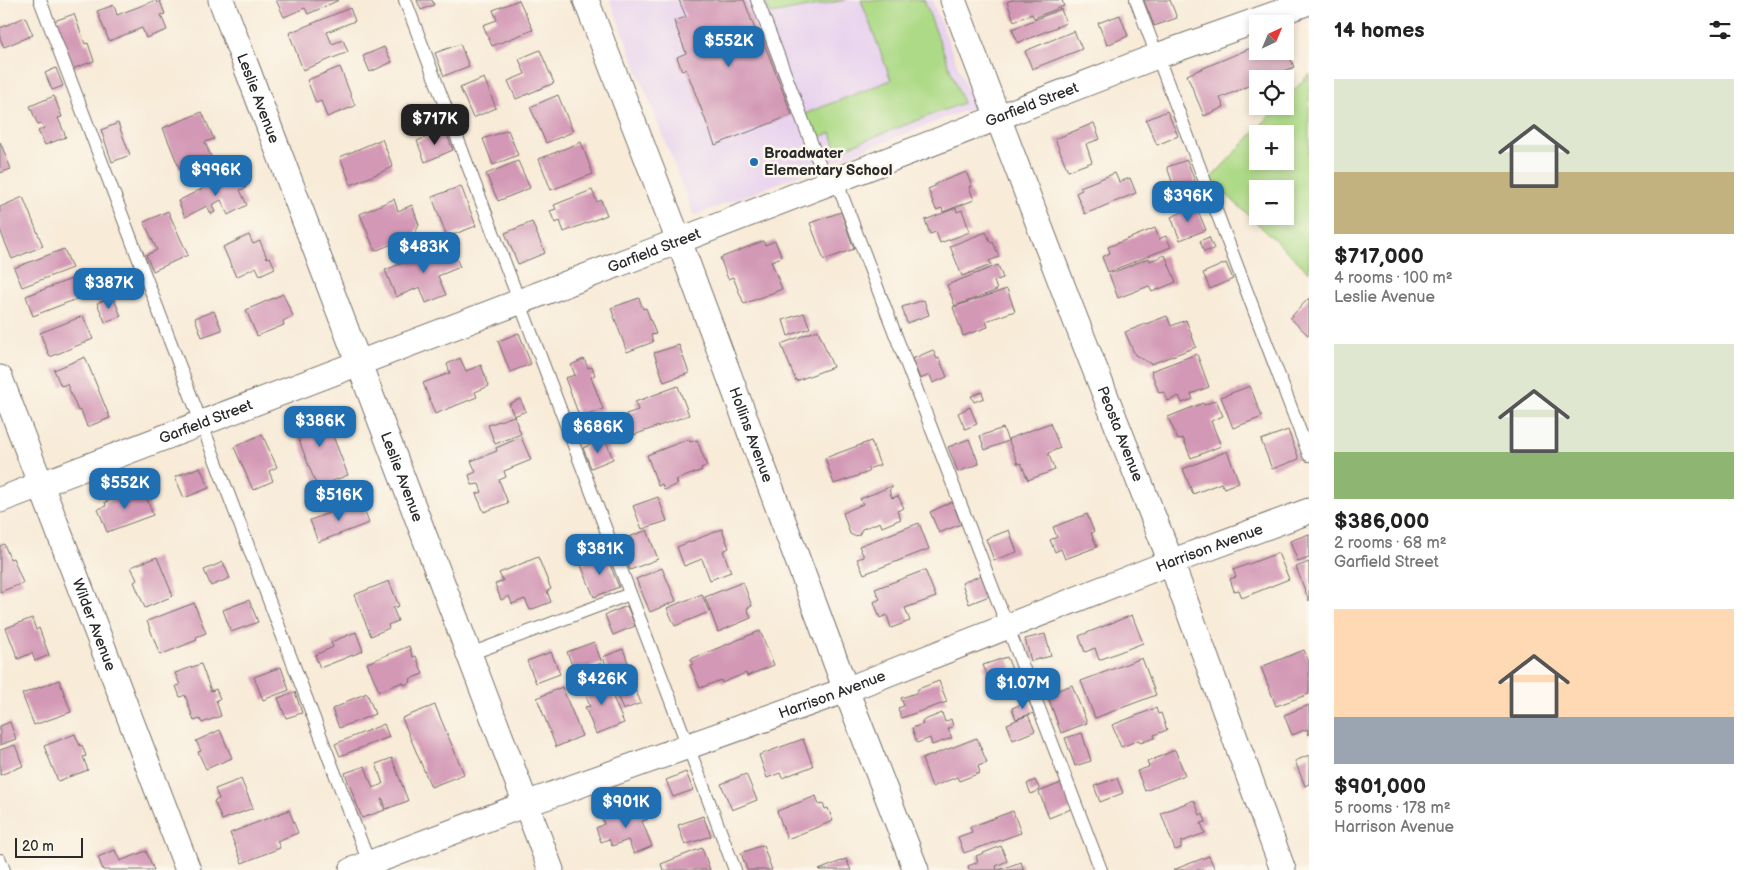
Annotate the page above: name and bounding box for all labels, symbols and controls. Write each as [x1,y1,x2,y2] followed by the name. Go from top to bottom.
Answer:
[1249,15,1294,60] north arrow
[1249,15,1294,225] map controls
[1706,16,1734,44] icon: filters
[1334,18,1425,43] text: 14 homes
[694,26,764,68] pin: $552K
[704,32,754,51] text: $552K
[233,51,284,146] street label: Leslie Avenue
[1249,70,1294,115] button: locate
[983,78,1081,131] street label: Garfield Street
[400,104,470,146] pin: $717K
[412,110,458,129] text: $717K
[1489,111,1579,201] icon: home
[1249,125,1294,170] button: +
[764,144,892,180] place label: Broadwater Elementary School
[181,154,251,197] pin: $996K
[748,156,760,168] marker: Broadwater Elementary School
[191,161,241,180] text: $996K
[1153,180,1223,223] pin: $396K
[1249,180,1294,225] button: −
[1163,187,1213,206] text: $396K
[605,224,704,277] street label: Garfield Street
[389,232,459,274] pin: $483K
[399,238,449,257] text: $483K
[1334,244,1424,269] text: $717,000
[74,268,144,310] pin: $387K
[1334,269,1453,288] text: 4 rooms · 100 m²
[84,274,134,293] text: $387K
[1334,288,1435,307] text: Leslie Avenue
[1489,376,1579,466] icon: home
[1093,383,1148,484] street label: Peosta Avenue
[725,384,777,485] street label: Hollins Avenue
[156,395,255,448] street label: Garfield Street
[285,406,355,448] pin: $386K
[295,412,345,431] text: $386K
[563,412,633,454] pin: $686K
[573,418,623,437] text: $686K
[376,429,428,525] street label: Leslie Avenue
[90,468,160,510] pin: $552K
[100,474,150,493] text: $552K
[304,480,374,522] pin: $516K
[315,486,363,505] text: $516K
[1334,509,1429,534] text: $386,000
[1153,519,1266,577] street label: Harrison Avenue
[565,534,635,576] pin: $381K
[1334,534,1447,553] text: 2 rooms · 68 m²
[576,540,624,559] text: $381K
[1334,553,1439,572] text: Garfield Street
[68,576,120,673] street label: Wilder Avenue
[1489,641,1579,731] icon: home
[567,664,637,706] pin: $426K
[776,666,888,723] street label: Harrison Avenue
[982,668,1064,710] pin: $1.07M
[577,670,627,689] text: $426K
[996,674,1050,693] text: $1.07M
[1334,774,1426,799] text: $901,000
[591,786,661,829] pin: $901K
[602,793,650,812] text: $901K
[1334,799,1451,818] text: 5 rooms · 178 m²
[1334,818,1454,837] text: Harrison Avenue
[15,835,82,858] scale bar
[22,838,54,855] text: 20 m

